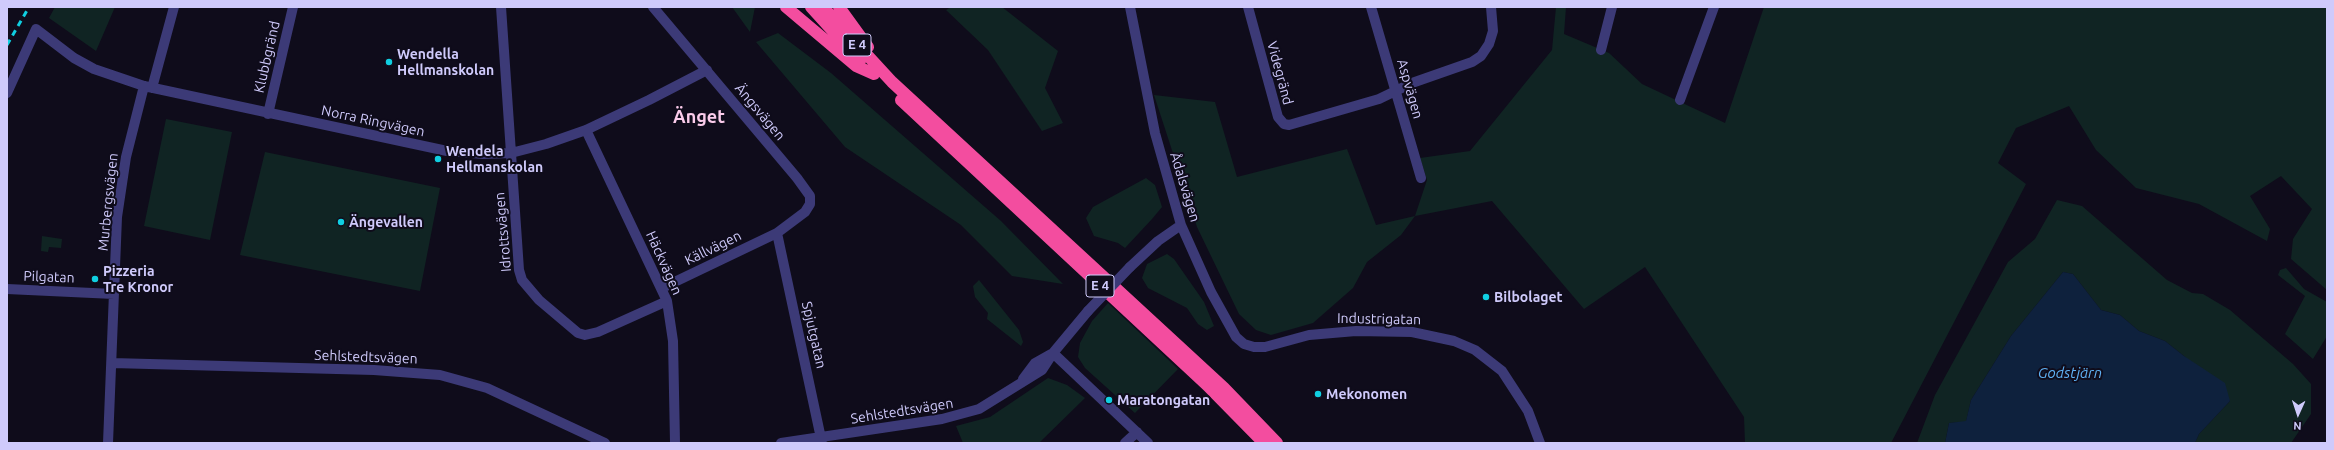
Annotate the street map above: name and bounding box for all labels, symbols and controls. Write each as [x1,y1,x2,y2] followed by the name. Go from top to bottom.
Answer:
[251,19,283,95] street label: Klubbgränd
[843,34,871,56] road number: E 4
[1263,39,1297,107] street label: Videgränd
[397,46,494,78] place label: Wendella Hellmanskolan
[384,57,394,67] marker: Wendella Hellmanskolan
[1393,57,1427,121] street label: Aspvägen
[731,80,789,144] street label: Ängsvägen
[320,102,426,140] street label: Norra Ringvägen
[673,106,725,128] district label: Änget
[446,143,543,176] place label: Wendela Hellmanskolan
[1166,150,1204,224] street label: Ådalsvägen
[94,152,122,252] street label: Murbergsvägen
[433,154,443,164] marker: Wendela Hellmanskolan
[491,191,515,273] street label: Idrottsvägen
[349,214,423,230] place label: Ängevallen
[336,217,346,227] marker: Ängevallen
[682,227,744,269] street label: Källvägen
[642,228,686,298] street label: Häckvägen
[103,263,173,296] place label: Pizzeria Tre Kronor
[23,268,75,286] street label: Pilgatan
[90,274,100,284] marker: Pizzeria Tre Kronor
[1086,275,1114,297] road number: E 4
[1494,289,1563,305] place label: Bilbolaget
[1481,292,1491,302] marker: Bilbolaget
[798,300,830,370] street label: Spjutgatan
[1337,310,1421,328] street label: Industrigatan
[314,347,418,367] street label: Sehlstedtsvägen
[2038,364,2102,382] water label: Godstjärn
[1326,386,1407,402] place label: Mekonomen
[1313,389,1323,399] marker: Mekonomen
[1117,392,1210,408] place label: Maratongatan
[2278,394,2318,434] north arrow
[850,395,954,427] street label: Sehlstedtsvägen
[1104,395,1114,405] marker: Maratongatan
[2293,420,2302,432] text: N

